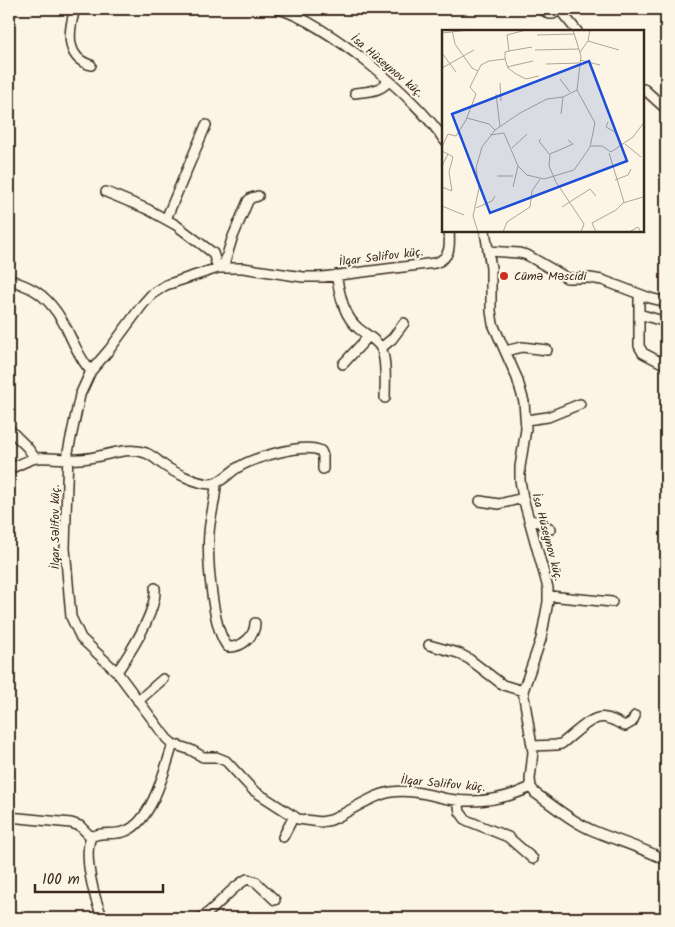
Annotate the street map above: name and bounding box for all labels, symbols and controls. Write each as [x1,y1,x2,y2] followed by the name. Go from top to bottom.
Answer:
[346,30,428,102] street label: İsa Hüseynov küç.
[442,30,645,232] inset map
[338,242,424,272] street label: İlqar Səlifov küç.
[514,267,587,286] place label: Cümə Məscidi
[498,270,510,282] marker: Cümə Məscidi
[46,484,65,570] street label: İlqar Səlifov küç.
[526,491,568,583] street label: İsa Hüseynov küç.
[400,771,486,797] street label: İlqar Səlifov küç.
[35,862,162,894] scale bar
[42,868,80,892] text: 100 m

